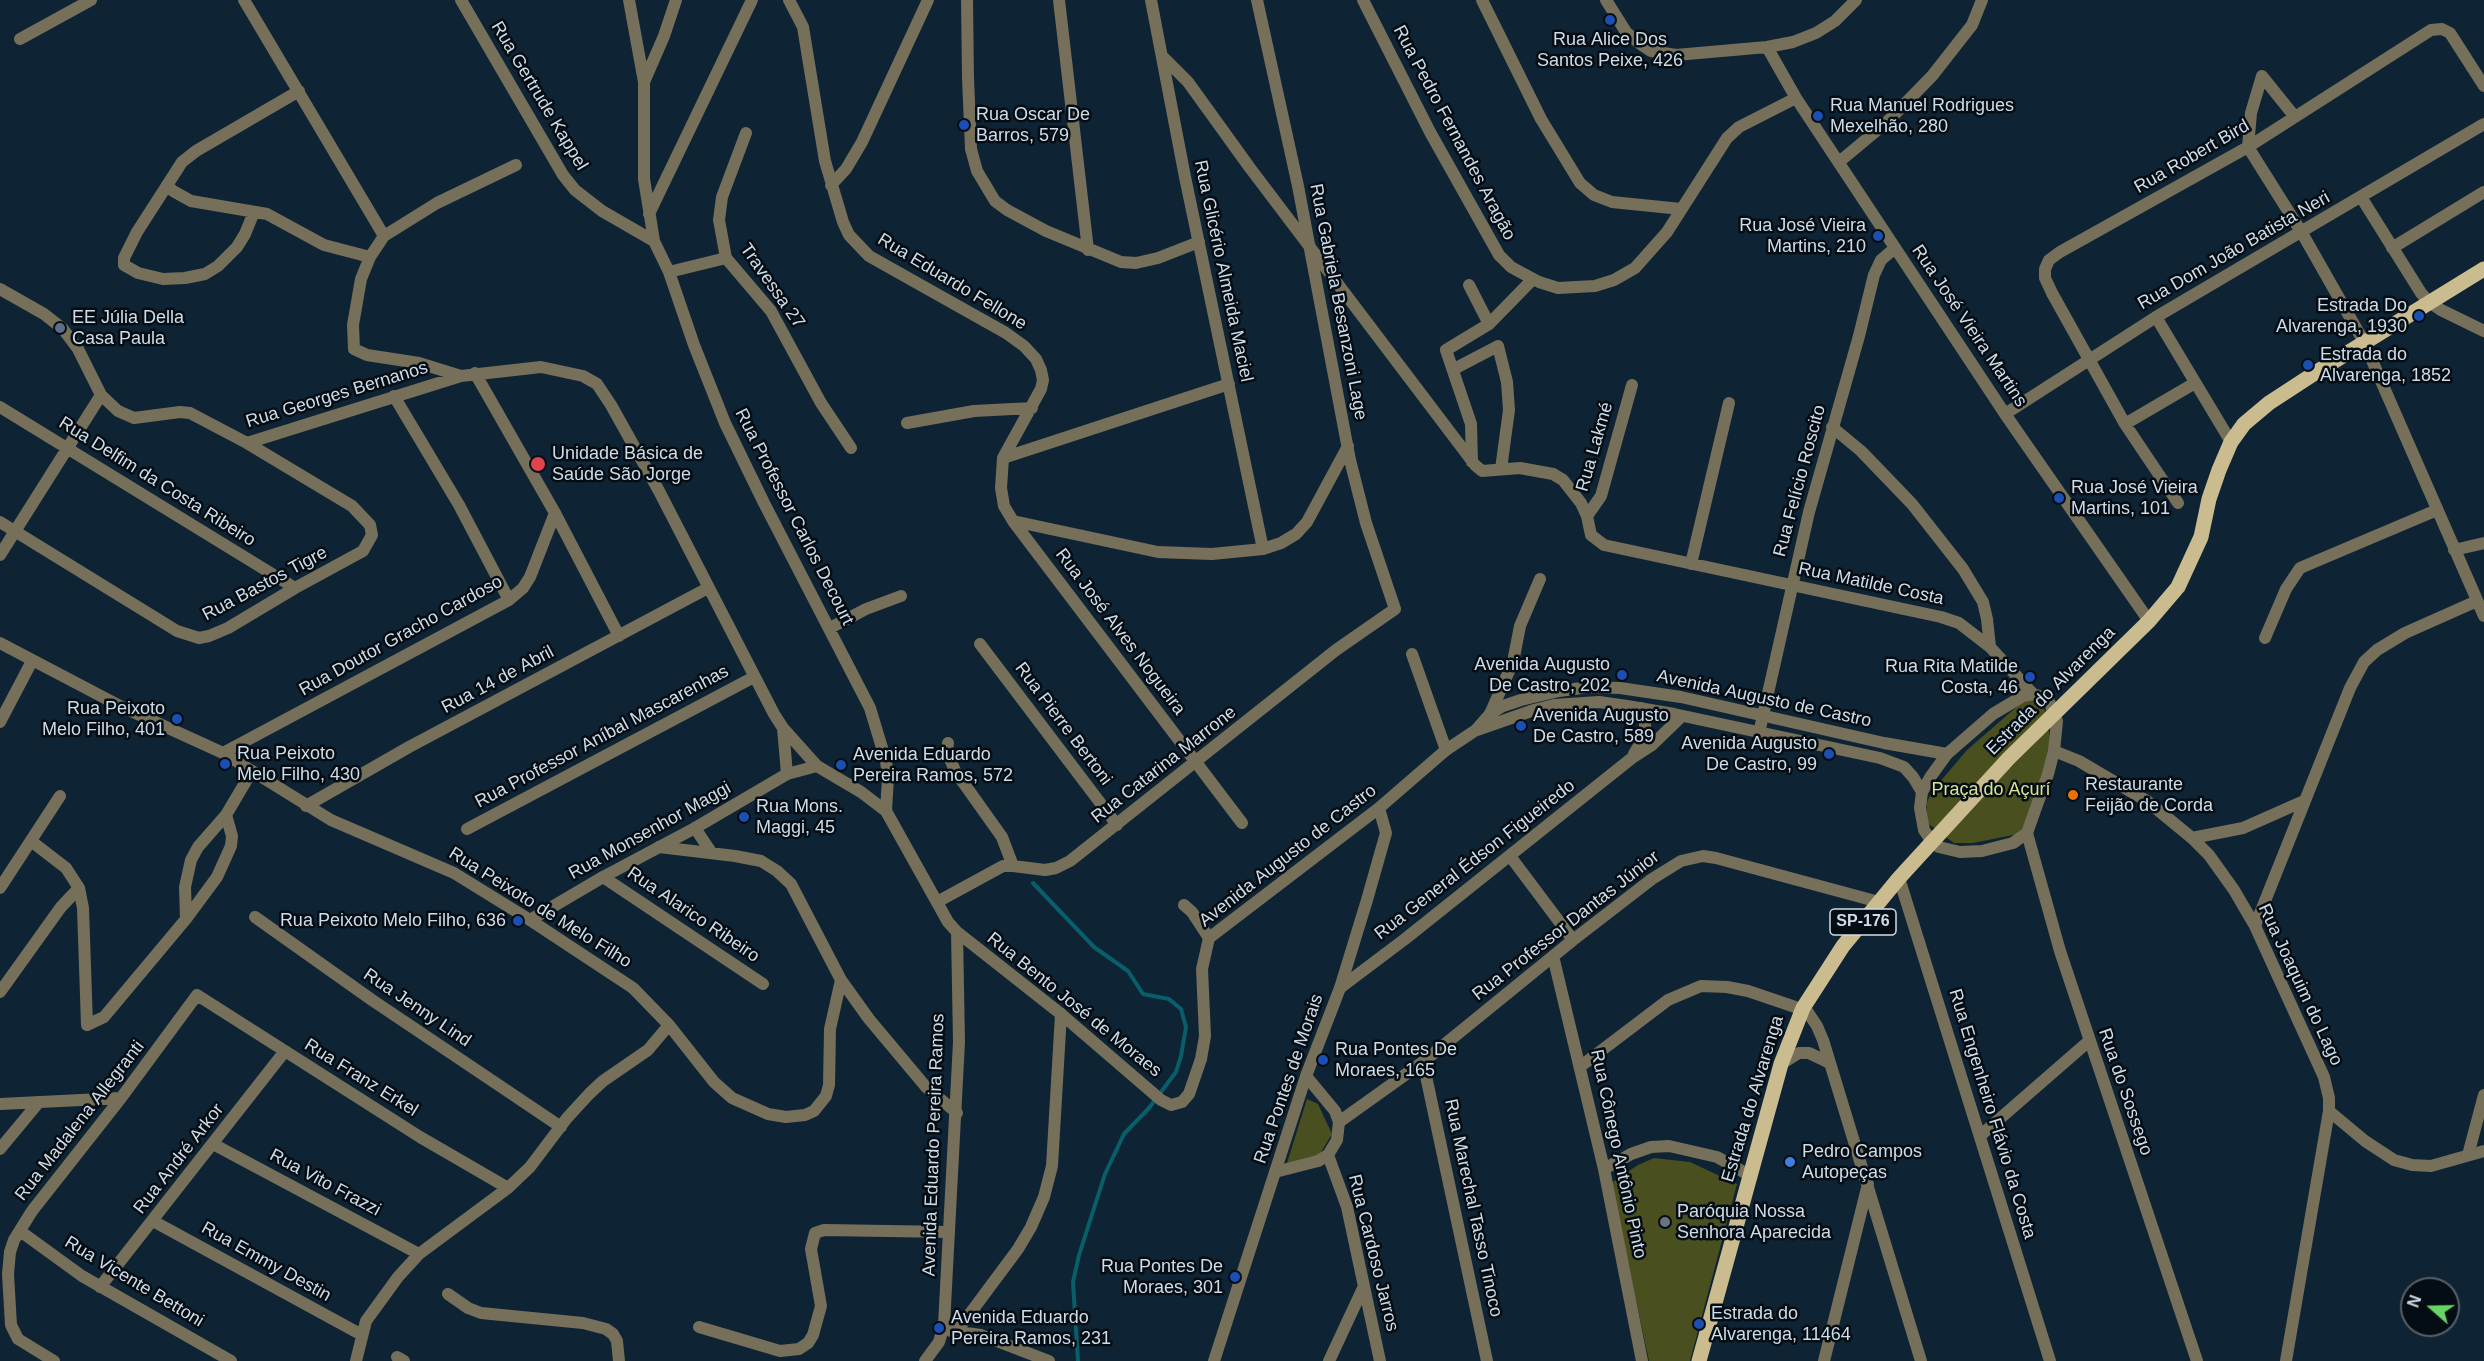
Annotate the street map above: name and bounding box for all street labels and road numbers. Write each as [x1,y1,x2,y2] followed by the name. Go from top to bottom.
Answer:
[486,18,592,174] street label: Rua Gertrude Kappel
[1388,22,1520,244] street label: Rua Pedro Fernandes Aragão
[2131,115,2253,199] street label: Rua Robert Bird
[1189,158,1257,384] street label: Rua Glicério Almeida Maciel
[1304,182,1372,422] street label: Rua Gabriela Besanzoni Lage
[2134,187,2334,315] street label: Rua Dom João Batista Neri
[874,229,1030,335] street label: Rua Eduardo Fellone
[735,240,809,332] street label: Travessa 27
[1907,241,2031,411] street label: Rua José Vieira Martins
[243,357,431,433] street label: Rua Georges Bernanos
[1572,400,1618,494] street label: Rua Lakmé
[1769,403,1831,559] street label: Rua Felício Roscito
[730,405,858,629] street label: Rua Professor Carlos Decourt
[55,412,259,552] street label: Rua Delfim da Costa Ribeiro
[199,542,331,626] street label: Rua Bastos Tigre
[1050,544,1190,720] street label: Rua José Alves Nogueira
[1796,558,1946,610] street label: Rua Matilde Costa
[296,571,506,701] street label: Rua Doutor Gracho Cardoso
[1982,622,2120,760] street label: Estrada do Alvarenga
[438,641,558,719] street label: Rua 14 de Abril
[1010,658,1116,790] street label: Rua Pierre Bertoni
[471,661,733,813] street label: Rua Professor Aníbal Mascarenhas
[1655,666,1873,732] street label: Avenida Augusto de Castro
[1087,702,1241,828] street label: Rua Catarina Marrone
[1371,775,1579,945] street label: Rua General Édson Figueiredo
[565,777,735,885] street label: Rua Monsenhor Maggi
[1195,780,1381,932] street label: Avenida Augusto de Castro
[445,843,635,973] street label: Rua Peixoto de Melo Filho
[1468,846,1664,1006] street label: Rua Professor Dantas Júnior
[623,863,763,967] street label: Rua Alarico Ribeiro
[2253,901,2347,1069] street label: Rua Joaquim do Lago
[1830,909,1896,935] road number: SP-176
[982,928,1166,1082] street label: Rua Bento José de Moraes
[359,964,475,1052] street label: Rua Jenny Lind
[1944,986,2040,1242] street label: Rua Engenheiro Flávio da Costa
[1250,991,1328,1167] street label: Rua Pontes de Morais
[919,1013,949,1277] street label: Avenida Eduardo Pereira Ramos
[1717,1013,1789,1185] street label: Estrada do Alvarenga
[2093,1026,2157,1158] street label: Rua do Sossego
[300,1034,422,1122] street label: Rua Franz Erkel
[11,1037,149,1205] street label: Rua Madalena Allegranti
[1585,1048,1651,1260] street label: Rua Cônego Antônio Pinto
[1439,1097,1507,1319] street label: Rua Marechal Tasso Tinoco
[129,1100,229,1218] street label: Rua André Arkor
[266,1145,384,1221] street label: Rua Vito Frazzi
[1343,1172,1403,1334] street label: Rua Cardoso Jarros
[197,1217,335,1307] street label: Rua Emmy Destin
[60,1232,208,1332] street label: Rua Vicente Bettoni

